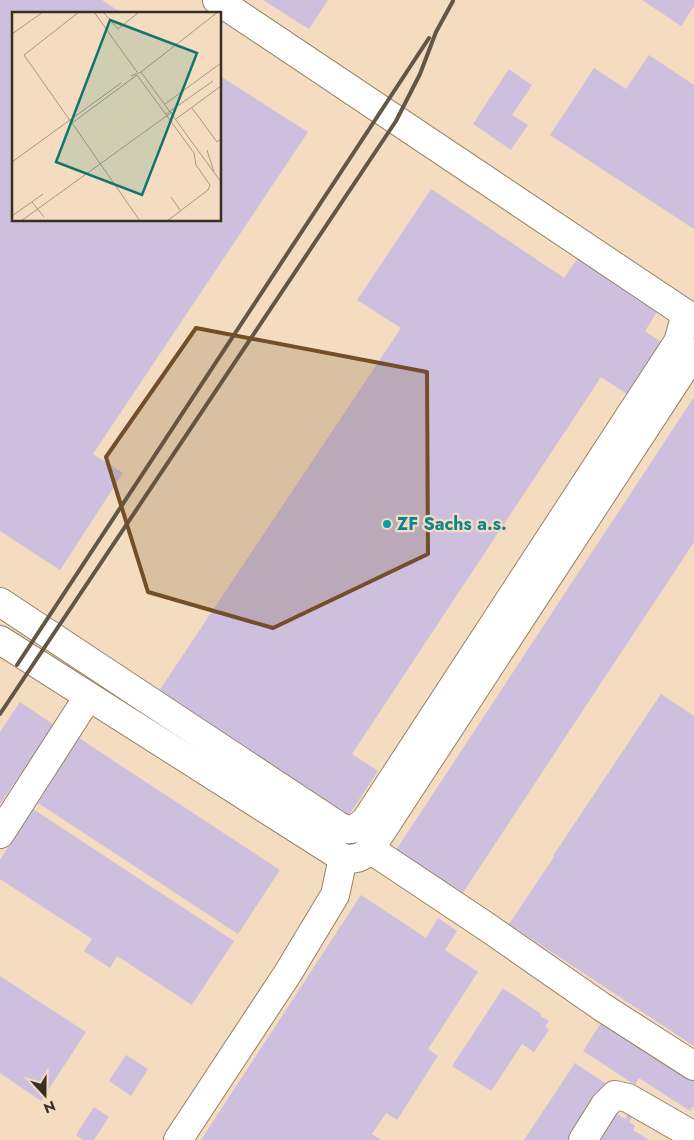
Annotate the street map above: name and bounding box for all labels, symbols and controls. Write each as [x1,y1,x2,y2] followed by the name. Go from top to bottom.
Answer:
[12,12,221,221] inset map
[397,511,507,537] place label: ZF Sachs a.s.
[381,518,393,530] marker: ZF Sachs a.s.
[20,1070,70,1120] north arrow
[41,1096,58,1118] text: N

